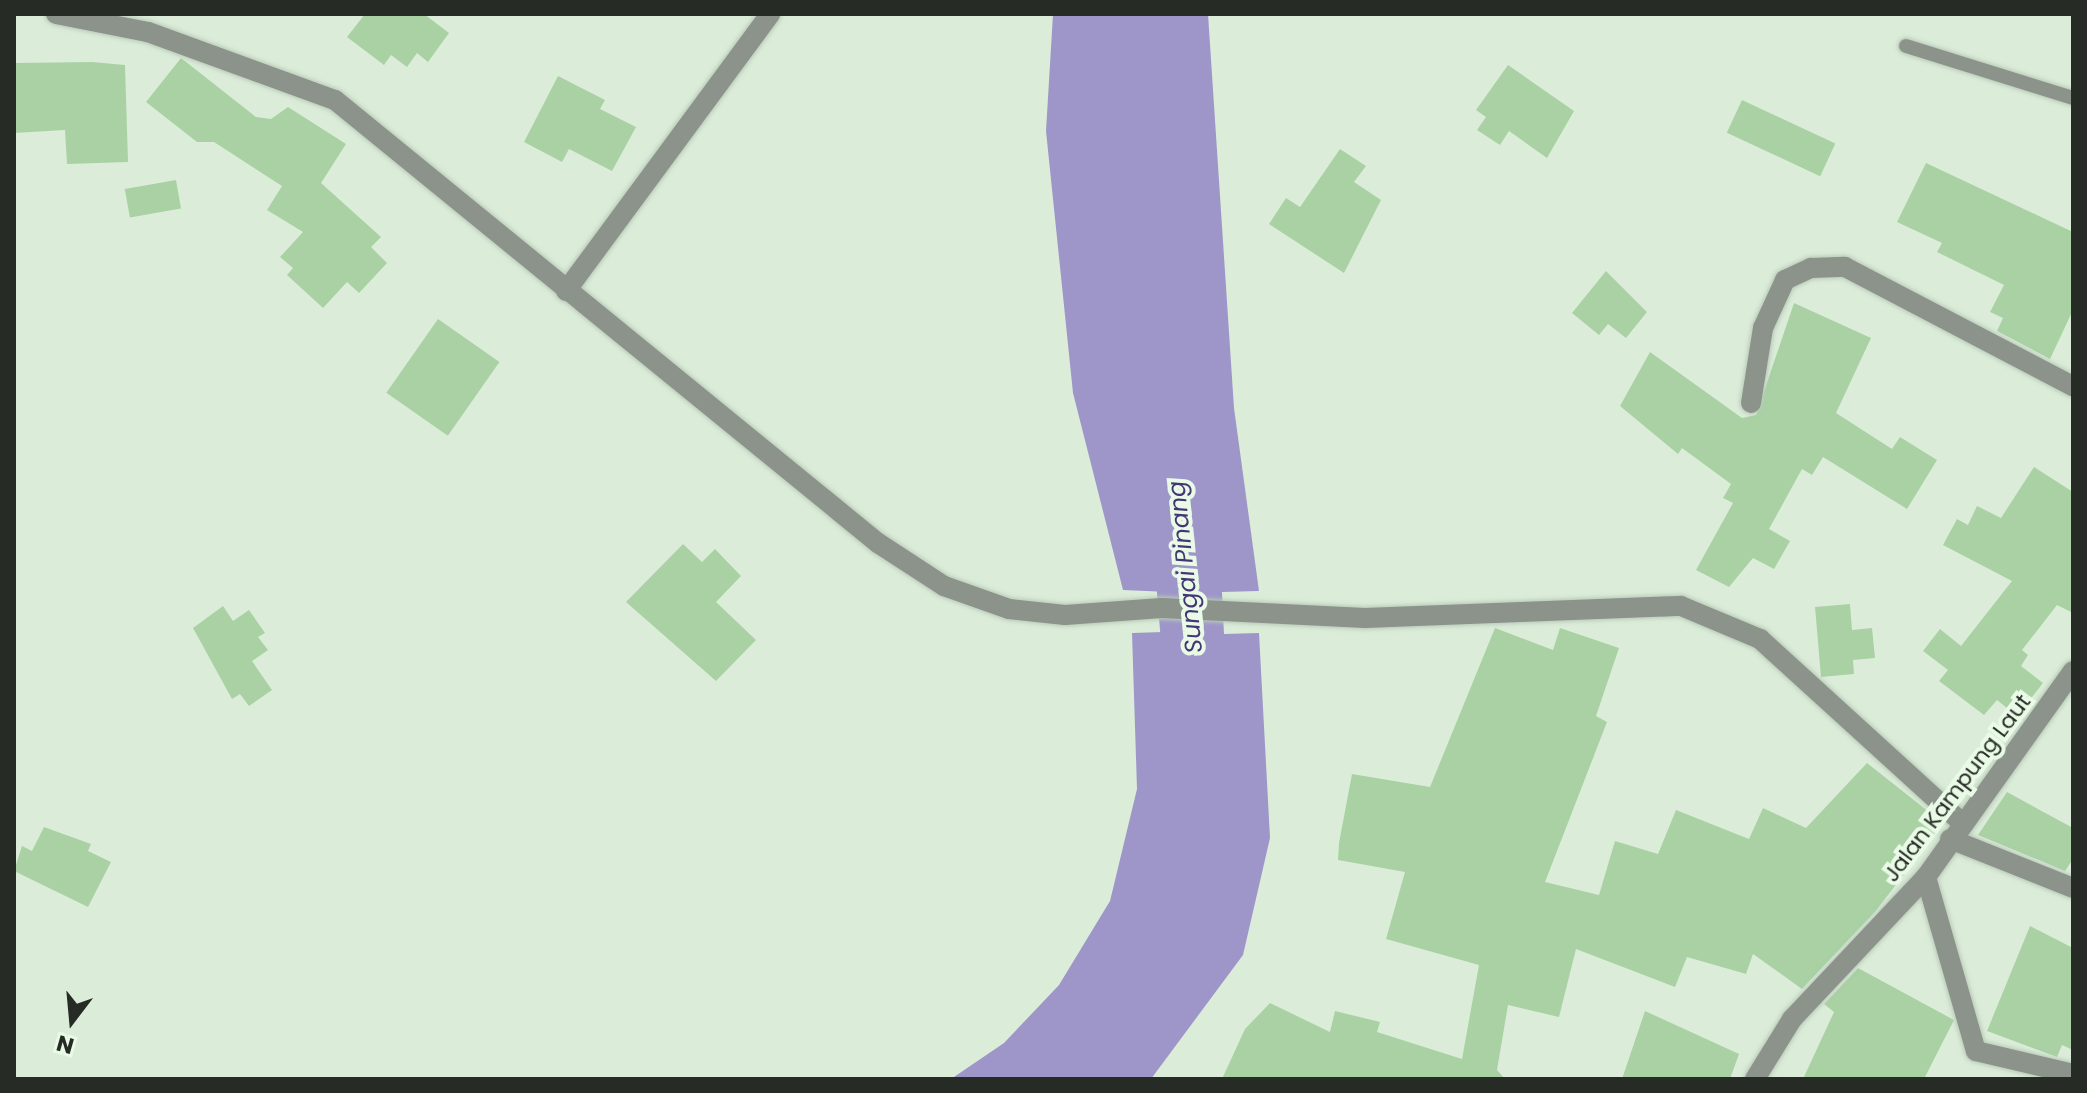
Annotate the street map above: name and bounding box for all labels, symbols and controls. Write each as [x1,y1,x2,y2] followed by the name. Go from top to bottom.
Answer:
[1162,479,1208,655] water label: Sungai Pinang
[1878,689,2036,887] street label: Jalan Kampung Laut
[32,981,112,1061] north arrow
[53,1027,77,1062] text: N

